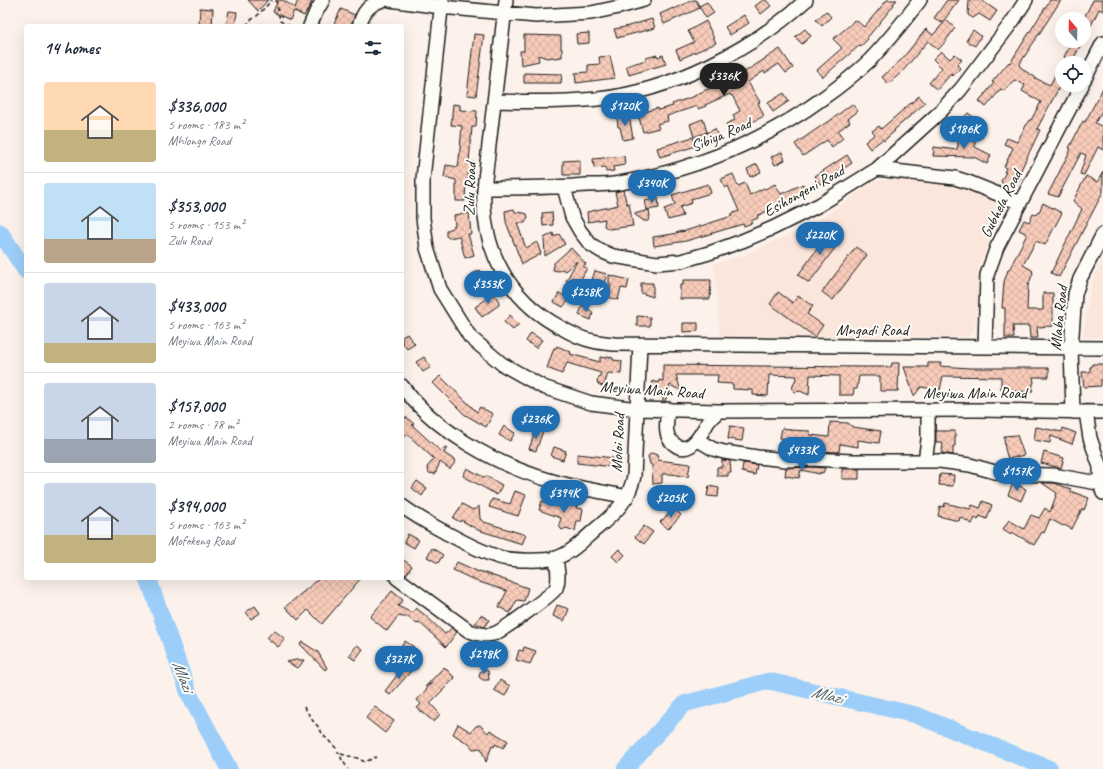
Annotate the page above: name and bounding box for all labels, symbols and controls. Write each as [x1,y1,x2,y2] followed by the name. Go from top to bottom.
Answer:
[1055,12,1091,48] north arrow
[1055,12,1091,92] map controls
[362,37,384,59] icon: filters
[44,38,100,59] text: 14 homes
[1055,56,1091,92] button: locate
[696,63,752,97] pin: $336K
[709,68,739,84] text: $336K
[597,93,653,127] pin: $120K
[168,96,225,117] text: $336,000
[76,98,124,146] icon: home
[610,98,640,114] text: $120K
[688,112,757,157] street label: Sibiya Road
[936,116,992,150] pin: $186K
[168,117,244,133] text: 5 rooms · 183 m²
[949,121,979,137] text: $186K
[168,133,231,149] text: Mhlongo Road
[459,159,481,216] street label: Zulu Road
[760,159,850,221] street label: Esihonqeni Road
[976,165,1028,241] street label: Gubhela Road
[624,170,680,204] pin: $340K
[637,175,667,191] text: $340K
[168,196,225,217] text: $353,000
[76,199,124,247] icon: home
[168,217,244,233] text: 5 rooms · 153 m²
[792,222,848,256] pin: $220K
[805,227,835,243] text: $220K
[168,233,211,249] text: Zulu Road
[460,271,516,305] pin: $353K
[473,276,503,292] text: $353K
[558,279,614,313] pin: $258K
[1046,282,1073,352] street label: Mlaba Road
[571,284,601,300] text: $258K
[168,296,225,317] text: $433,000
[76,299,124,347] icon: home
[168,317,244,333] text: 5 rooms · 163 m²
[836,320,911,340] street label: Mngadi Road
[168,333,252,349] text: Meyiwa Main Road
[600,376,707,404] street label: Meyiwa Main Road
[923,383,1029,403] street label: Meyiwa Main Road
[168,396,225,417] text: $157,000
[76,399,124,447] icon: home
[508,406,564,440] pin: $236K
[606,410,630,473] street label: Moloi Road
[521,411,551,427] text: $236K
[168,417,238,433] text: 2 rooms · 78 m²
[168,433,252,449] text: Meyiwa Main Road
[774,437,830,471] pin: $433K
[787,442,817,458] text: $433K
[989,458,1045,492] pin: $157K
[1002,463,1032,479] text: $157K
[536,480,592,514] pin: $394K
[549,485,579,501] text: $394K
[643,485,699,519] pin: $205K
[656,490,686,506] text: $205K
[168,496,225,517] text: $394,000
[76,499,124,547] icon: home
[168,517,244,533] text: 5 rooms · 163 m²
[168,533,235,549] text: Mofokeng Road
[456,641,512,675] pin: $298K
[371,646,427,680] pin: $327K
[469,646,499,662] text: $298K
[384,651,414,667] text: $327K
[168,658,200,698] water label: Mlazi
[809,681,848,710] water label: Mlazi

